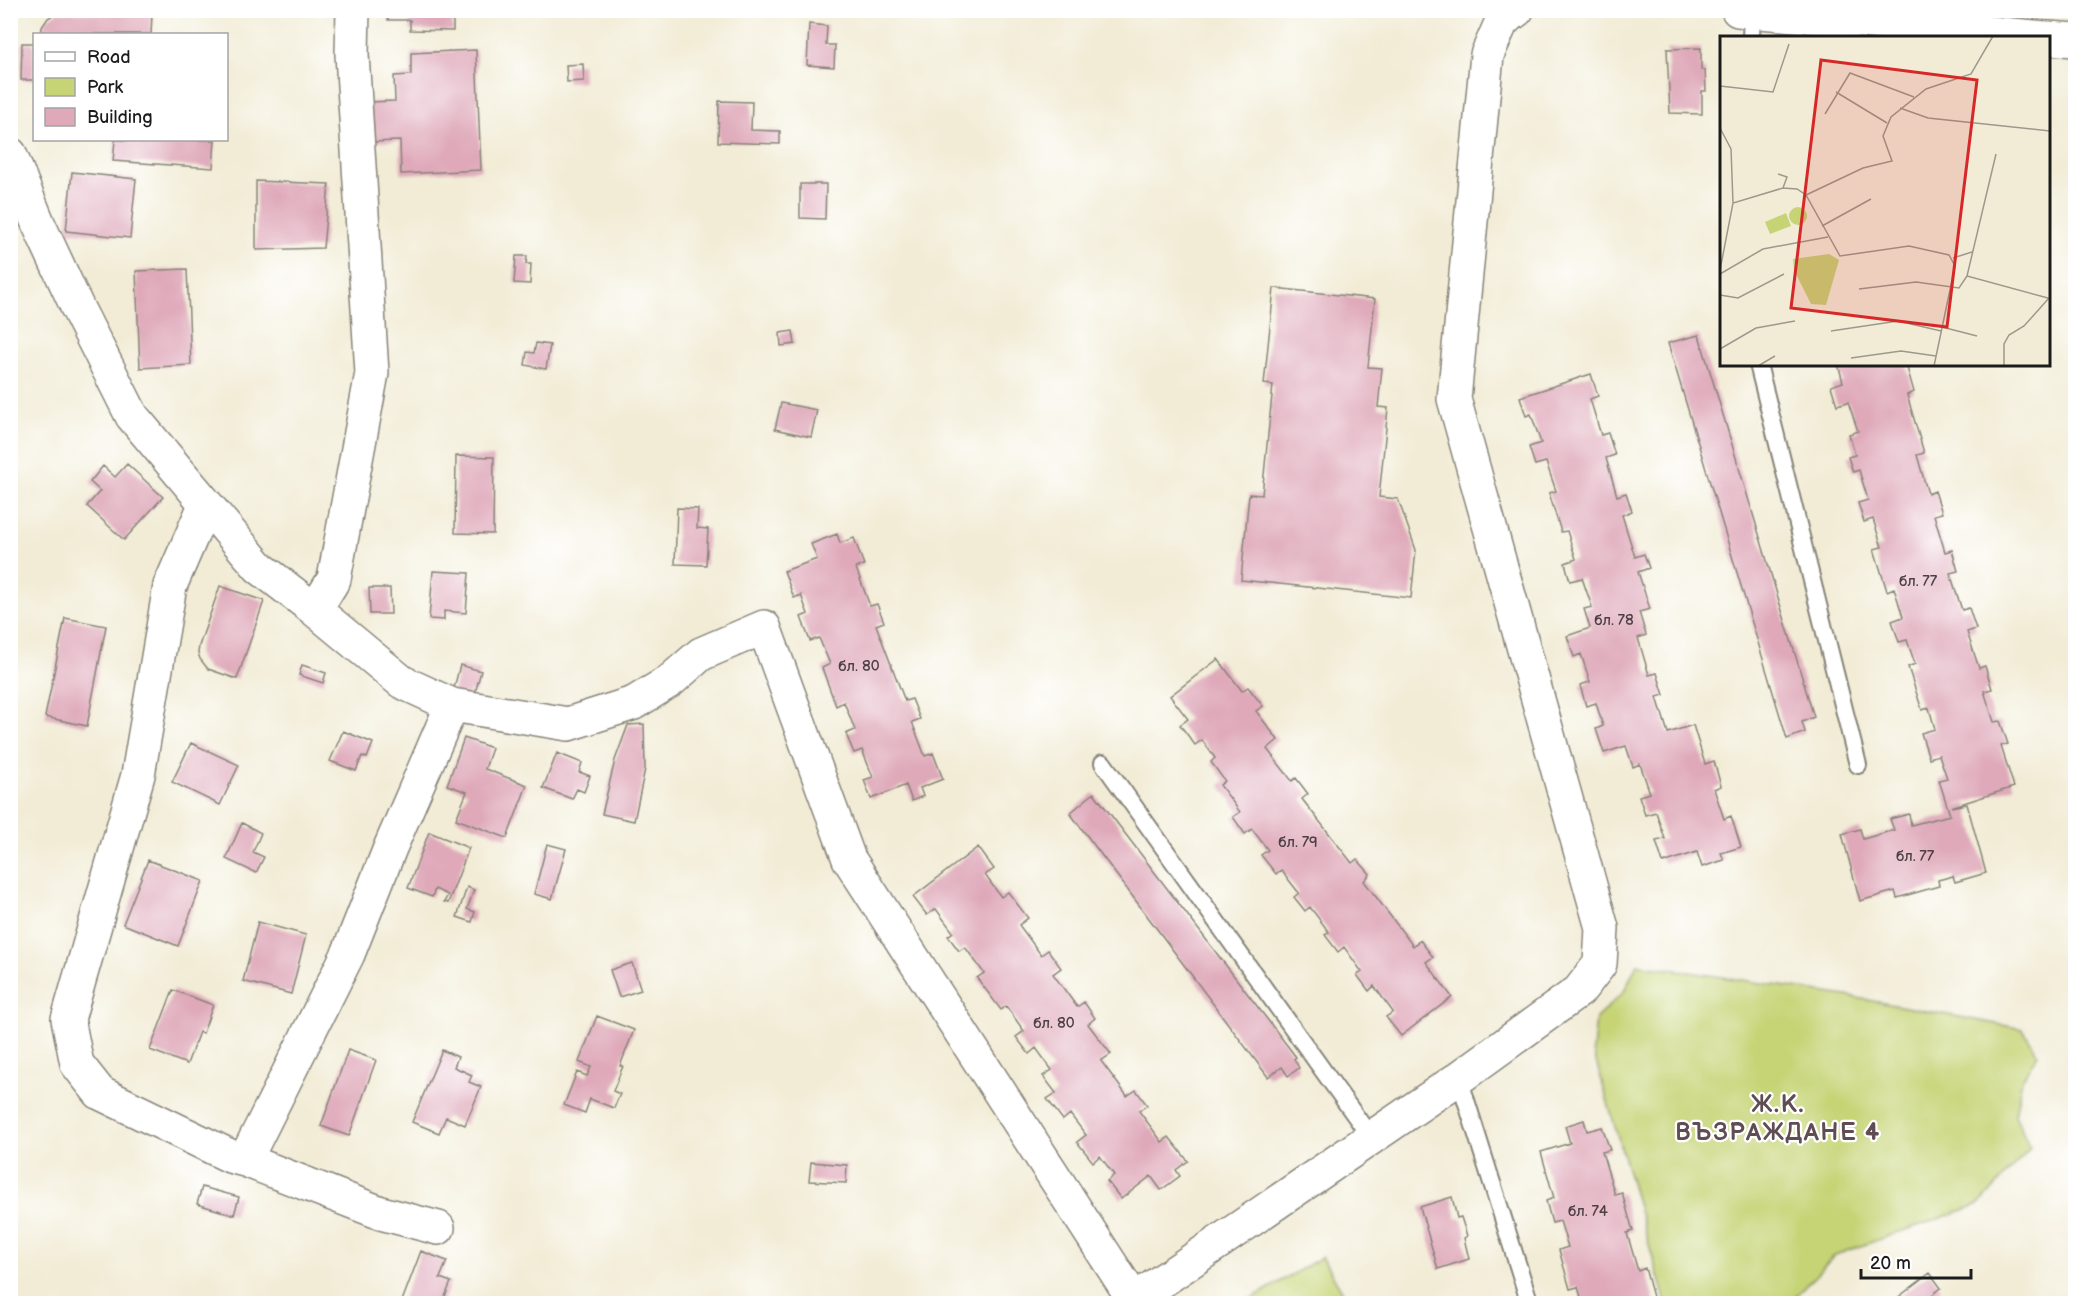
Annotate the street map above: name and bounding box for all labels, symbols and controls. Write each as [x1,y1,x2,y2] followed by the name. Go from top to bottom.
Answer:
[33,33,228,141] legend
[1720,36,2050,366] inset map
[87,47,131,68] text: Road
[87,77,123,98] text: Park
[87,107,153,128] text: Building
[1899,572,1938,591] house number: бл. 77
[1594,611,1634,630] house number: бл. 78
[838,657,880,676] house number: бл. 80
[1278,833,1318,852] house number: бл. 79
[1896,847,1935,866] house number: бл. 77
[1033,1014,1075,1033] house number: бл. 80
[1675,1090,1881,1147] district label: Ж.К. ВЪЗРАЖДАНЕ 4
[1568,1202,1608,1221] house number: бл. 74
[1861,1242,1970,1280] scale bar
[1870,1253,1911,1274] text: 20 m

